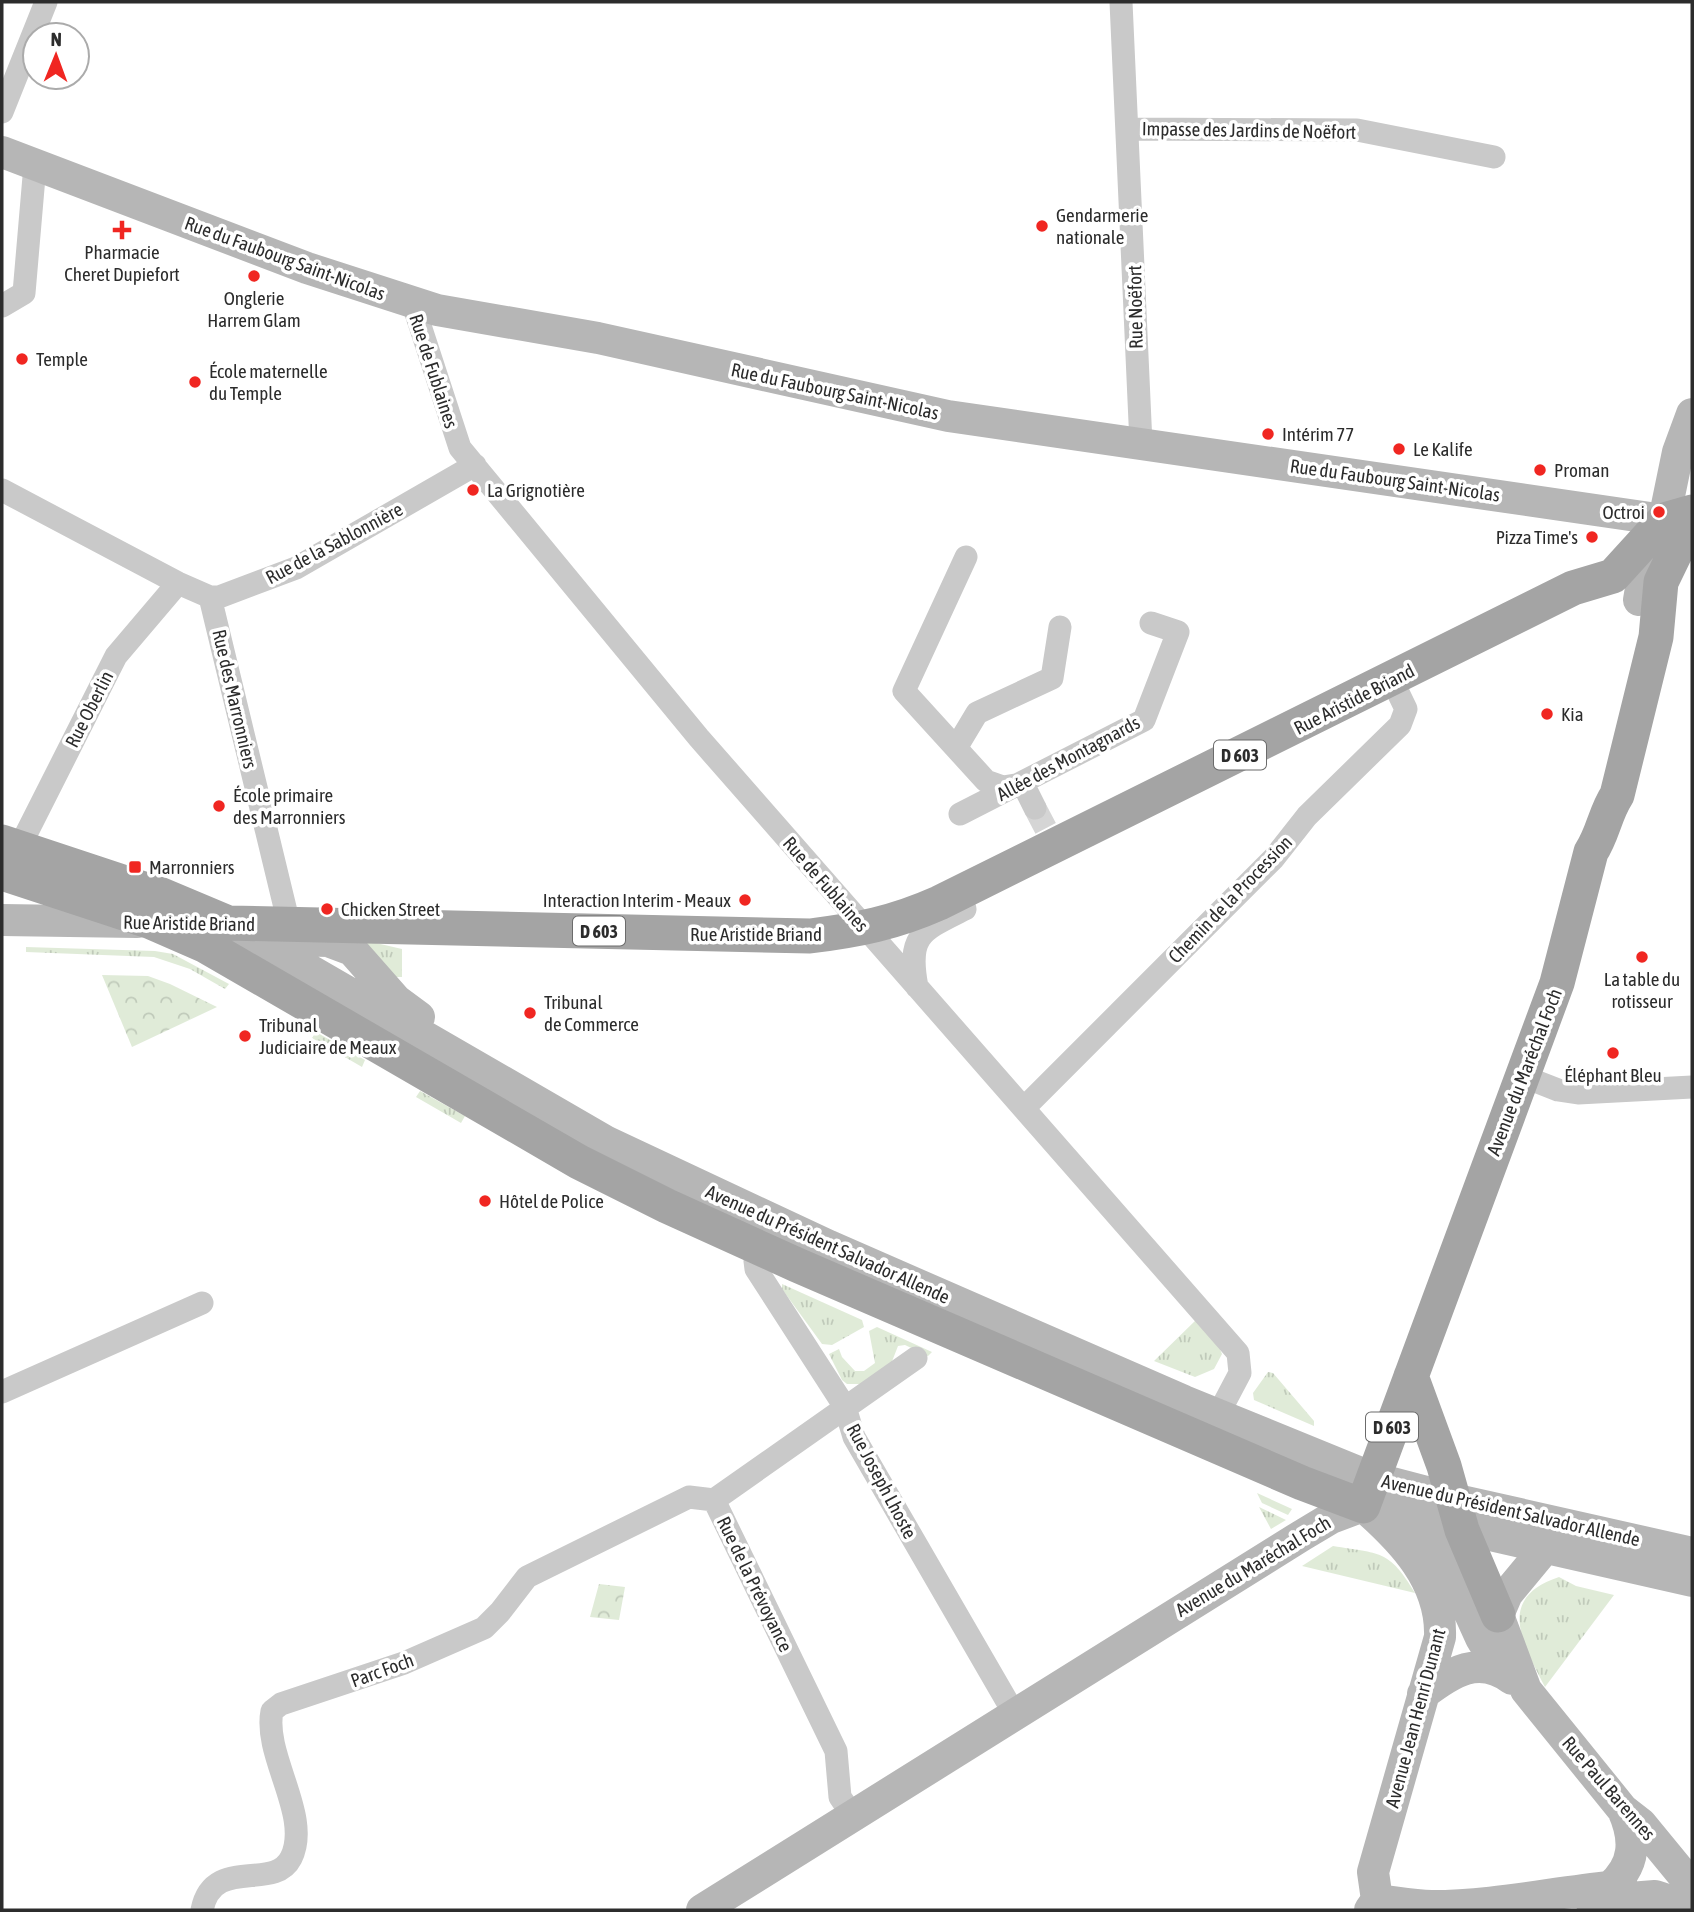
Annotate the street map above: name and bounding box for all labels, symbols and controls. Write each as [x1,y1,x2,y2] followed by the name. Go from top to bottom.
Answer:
[21,21,91,91] north arrow
[50,28,62,50] text: N
[1142,117,1356,143] street label: Impasse des Jardins de Noëfort
[1056,204,1148,248] place label: Gendarmerie nationale
[182,211,388,305] street label: Rue du Faubourg Saint-Nicolas
[1034,218,1050,234] marker: Gendarmerie nationale
[114,222,130,238] marker: Pharmacie Cheret Dupiefort
[64,241,180,285] place label: Pharmacie Cheret Dupiefort
[1123,265,1147,349] street label: Rue Noëfort
[246,268,262,284] marker: Onglerie Harrem Glam
[207,287,301,331] place label: Onglerie Harrem Glam
[405,311,463,431] street label: Rue de Fublaines
[36,348,88,370] place label: Temple
[14,351,30,367] marker: Temple
[729,358,941,424] street label: Rue du Faubourg Saint-Nicolas
[209,360,328,404] place label: École maternelle du Temple
[187,374,203,390] marker: École maternelle du Temple
[1282,423,1354,445] place label: Intérim 77
[1260,426,1276,442] marker: Intérim 77
[1413,438,1473,460] place label: Le Kalife
[1391,441,1407,457] marker: Le Kalife
[1289,454,1502,506] street label: Rue du Faubourg Saint-Nicolas
[1554,459,1610,481] place label: Proman
[1532,462,1548,478] marker: Proman
[487,479,585,501] place label: La Grignotière
[465,482,481,498] marker: La Grignotière
[262,498,406,588] street label: Rue de la Sablonnière
[1602,501,1645,523] place label: Octroi
[1651,504,1667,520] marker: Octroi
[1496,526,1578,548] place label: Pizza Time's
[1584,529,1600,545] marker: Pizza Time's
[208,627,262,771] street label: Rue des Marronniers
[1290,659,1418,739] street label: Rue Aristide Briand
[60,667,118,751] street label: Rue Oberlin
[1561,703,1584,725] place label: Kia
[1539,706,1555,722] marker: Kia
[993,711,1143,805] street label: Allée des Montagnards
[1214,740,1266,770] road number: D 603
[233,784,346,828] place label: École primaire des Marronniers
[211,798,227,814] marker: École primaire des Marronniers
[1164,831,1296,967] street label: Chemin de la Procession
[779,832,873,936] street label: Rue de Fublaines
[149,856,235,878] place label: Marronniers
[127,859,143,875] marker: Marronniers
[543,889,731,911] place label: Interaction Interim - Meaux
[737,892,753,908] marker: Interaction Interim - Meaux
[341,898,440,920] place label: Chicken Street
[319,901,335,917] marker: Chicken Street
[123,911,255,935] street label: Rue Aristide Briand
[573,916,625,946] road number: D 603
[690,923,822,945] street label: Rue Aristide Briand
[1634,949,1650,965] marker: La table du rotisseur
[1604,968,1680,1012] place label: La table du rotisseur
[1482,986,1566,1158] street label: Avenue du Maréchal Foch
[544,991,639,1035] place label: Tribunal de Commerce
[522,1005,538,1021] marker: Tribunal de Commerce
[259,1014,397,1058] place label: Tribunal Judiciaire de Meaux
[237,1028,253,1044] marker: Tribunal Judiciaire de Meaux
[1605,1045,1621,1061] marker: Éléphant Bleu
[1564,1064,1662,1086] place label: Éléphant Bleu
[703,1180,953,1308] street label: Avenue du Président Salvador Allende
[499,1190,604,1212] place label: Hôtel de Police
[477,1193,493,1209] marker: Hôtel de Police
[1366,1412,1418,1442] road number: D 603
[842,1420,922,1542] street label: Rue Joseph Lhoste
[1380,1470,1642,1550] street label: Avenue du Président Salvador Allende
[1172,1511,1334,1621] street label: Avenue du Maréchal Foch
[713,1513,797,1655] street label: Rue de la Prévoyance
[1380,1626,1450,1810] street label: Avenue Jean Henri Dunant
[347,1648,417,1692] street label: Parc Foch
[1558,1732,1660,1845] street label: Rue Paul Barennes

